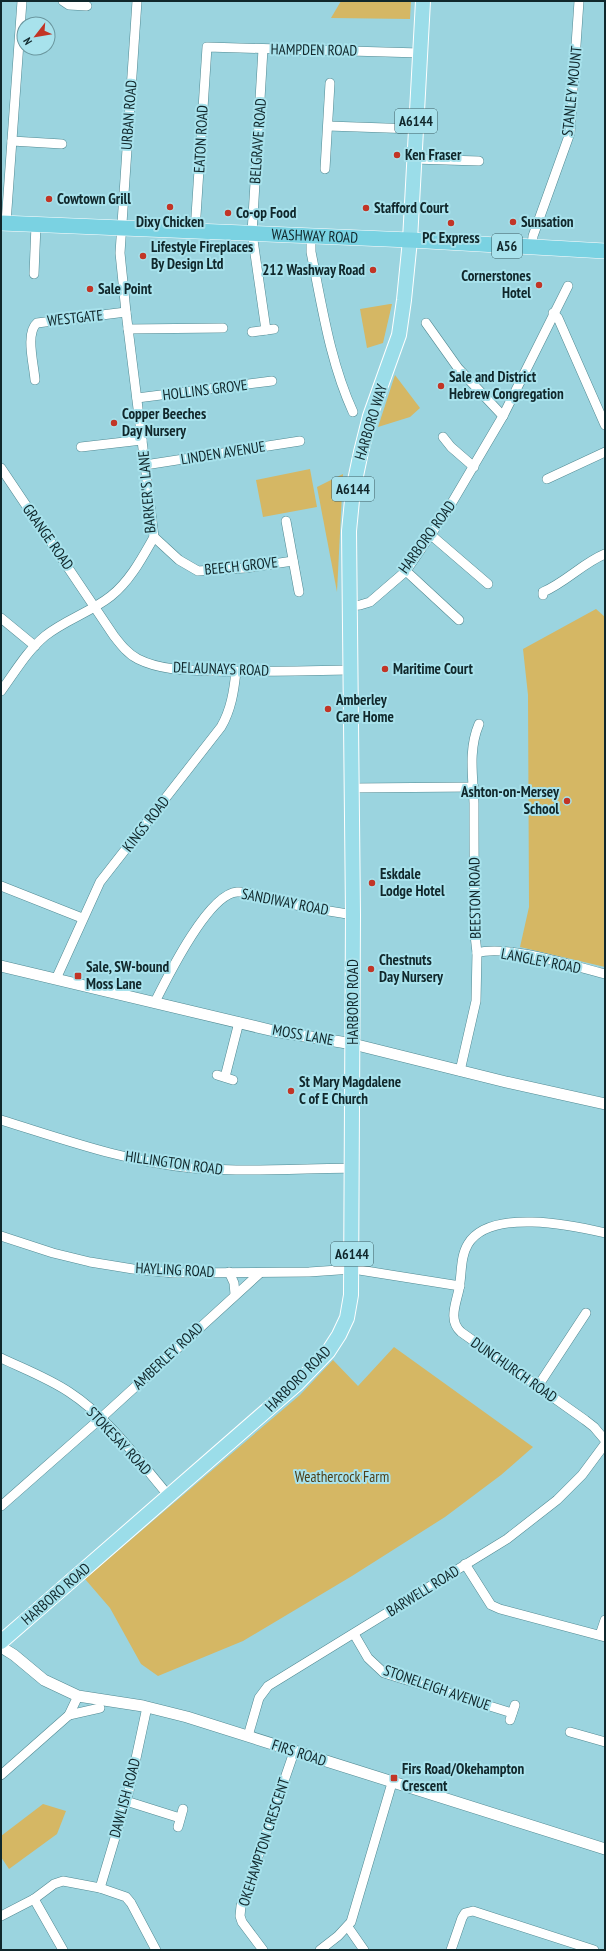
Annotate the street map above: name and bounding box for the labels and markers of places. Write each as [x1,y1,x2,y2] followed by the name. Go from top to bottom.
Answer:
[405,145,462,164] place label: Ken Fraser
[392,150,402,160] marker: Ken Fraser
[57,189,131,208] place label: Cowtown Grill
[44,194,54,204] marker: Cowtown Grill
[374,198,449,217] place label: Stafford Court
[165,202,175,212] marker: Dixy Chicken
[236,203,297,222] place label: Co-op Food
[361,203,371,213] marker: Stafford Court
[223,208,233,218] marker: Co-op Food
[136,212,204,231] place label: Dixy Chicken
[521,212,574,231] place label: Sunsation
[508,217,518,227] marker: Sunsation
[446,218,456,228] marker: PC Express
[422,228,480,247] place label: PC Express
[151,237,253,273] place label: Lifestyle Fireplaces By Design Ltd
[138,251,148,261] marker: Lifestyle Fireplaces By Design Ltd
[262,260,365,279] place label: 212 Washway Road
[368,265,378,275] marker: 212 Washway Road
[461,266,531,302] place label: Cornerstones Hotel
[98,279,152,298] place label: Sale Point
[534,280,544,290] marker: Cornerstones Hotel
[85,284,95,294] marker: Sale Point
[449,367,564,403] place label: Sale and District Hebrew Congregation
[436,381,446,391] marker: Sale and District Hebrew Congregation
[122,404,206,440] place label: Copper Beeches Day Nursery
[109,418,119,428] marker: Copper Beeches Day Nursery
[393,659,473,678] place label: Maritime Court
[380,664,390,674] marker: Maritime Court
[335,690,394,726] place label: Amberley Care Home
[323,704,333,714] marker: Amberley Care Home
[460,782,560,818] place label: Ashton-on-Mersey School
[562,796,572,806] marker: Ashton-on-Mersey School
[380,864,445,900] place label: Eskdale Lodge Hotel
[367,878,377,888] marker: Eskdale Lodge Hotel
[379,950,444,986] place label: Chestnuts Day Nursery
[86,957,169,993] place label: Sale, SW-bound Moss Lane
[366,964,376,974] marker: Chestnuts Day Nursery
[73,971,83,981] marker: Sale, SW-bound Moss Lane
[299,1072,401,1108] place label: St Mary Magdalene C of E Church
[286,1086,296,1096] marker: St Mary Magdalene C of E Church
[402,1759,524,1795] place label: Firs Road/Okehampton Crescent
[389,1773,399,1783] marker: Firs Road/Okehampton Crescent

